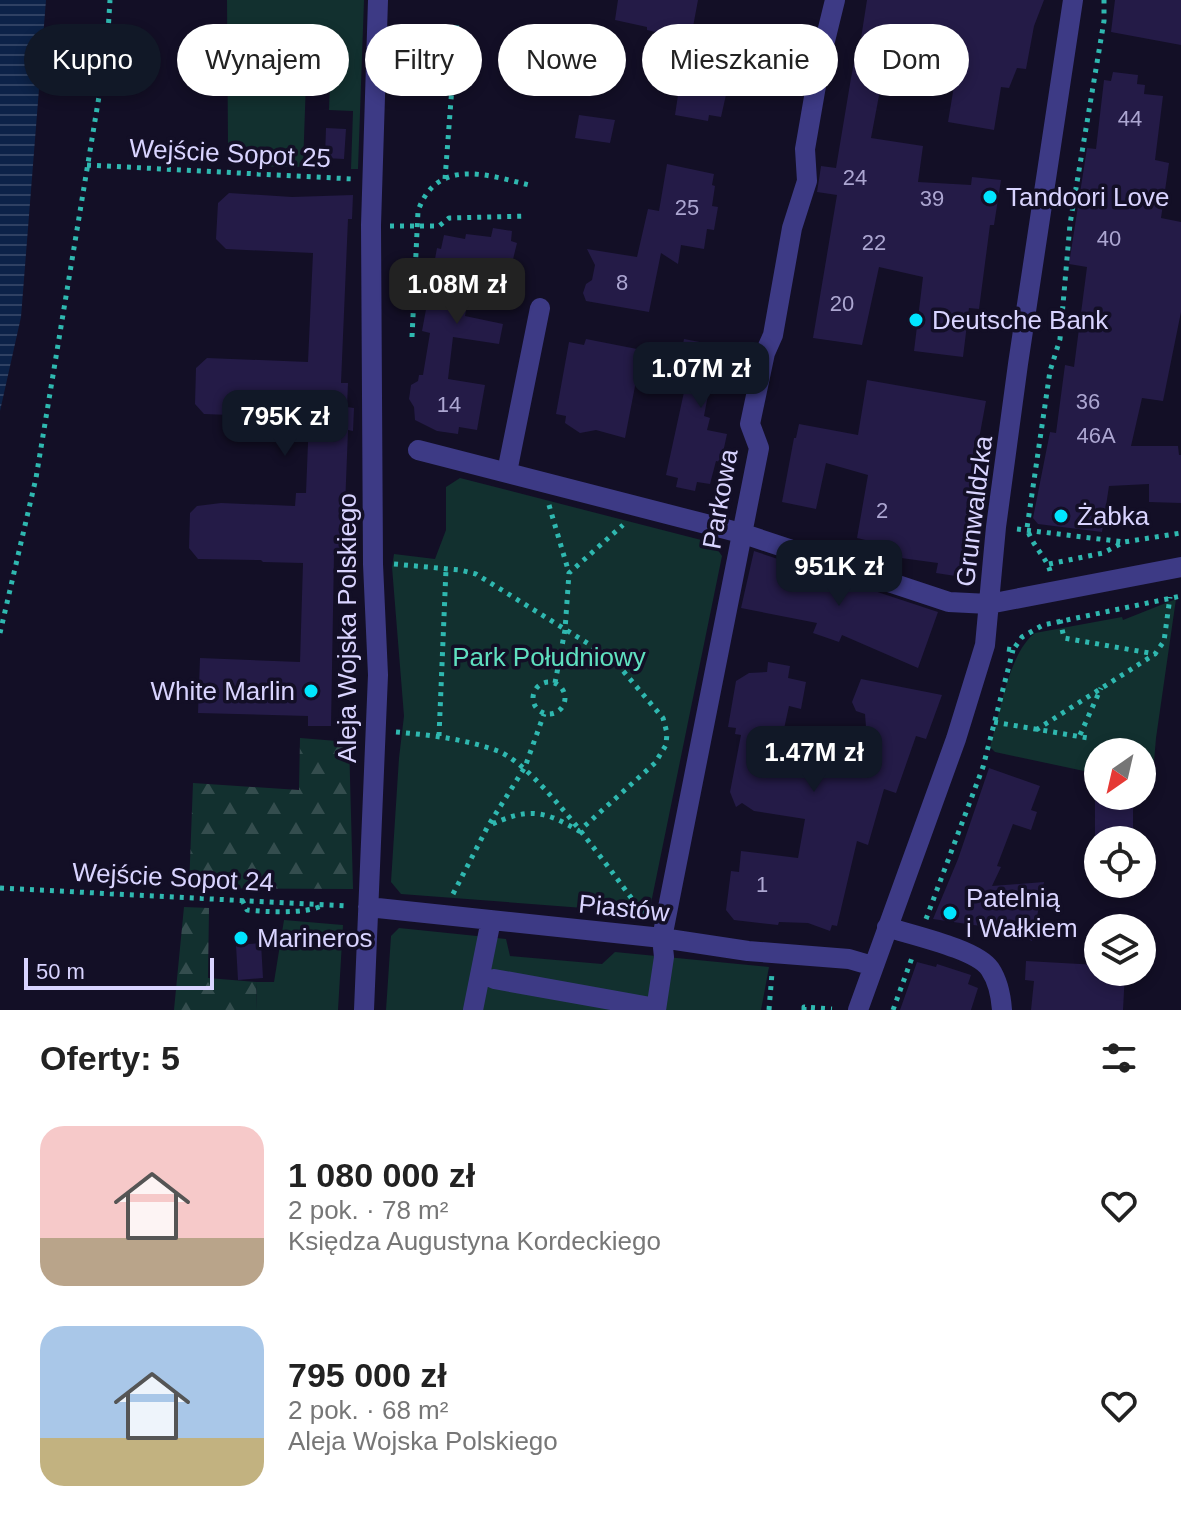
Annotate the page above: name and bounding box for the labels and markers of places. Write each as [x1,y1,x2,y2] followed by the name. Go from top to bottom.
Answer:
[1006,182,1169,212] place label: Tandoori Love
[981,188,999,206] marker: Tandoori Love
[374,258,540,326] pin: 1.08M zł
[932,305,1109,335] place label: Deutsche Bank
[907,311,925,329] marker: Deutsche Bank
[618,342,784,410] pin: 1.07M zł
[211,390,359,458] pin: 795K zł
[1077,501,1150,531] place label: Żabka
[1052,507,1070,525] marker: Żabka
[765,540,913,608] pin: 951K zł
[151,676,295,706] place label: White Marlin
[302,682,320,700] marker: White Marlin
[731,726,897,794] pin: 1.47M zł
[966,883,1078,943] place label: Patelnią i Wałkiem
[941,904,959,922] marker: Patelnią i Wałkiem
[257,923,373,953] place label: Marineros
[232,929,250,947] marker: Marineros

